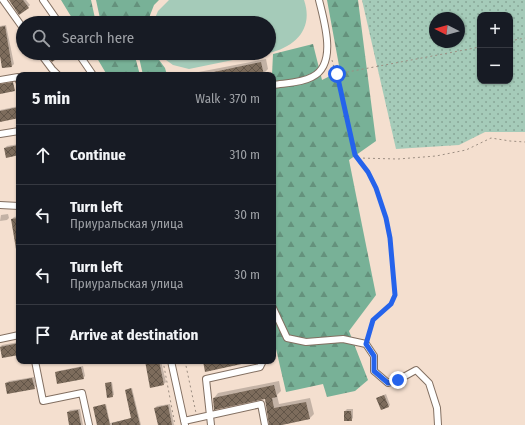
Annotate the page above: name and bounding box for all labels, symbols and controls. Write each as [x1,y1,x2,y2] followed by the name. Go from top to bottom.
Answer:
[429,12,465,48] north arrow
[477,12,513,84] map controls
[477,12,513,48] button: +
[16,16,276,60] search box
[30,27,52,49] icon: search
[62,29,134,47] text: Search here
[477,48,513,84] button: −
[328,65,346,83] route start
[32,88,70,109] text: 5 min
[195,91,260,106] text: Walk · 370 m
[32,144,54,166] icon: ahead
[70,146,126,164] text: Continue
[230,147,260,162] text: 310 m
[70,198,123,216] text: Turn left
[32,204,54,226] icon: left
[234,207,260,222] text: 30 m
[70,216,183,231] text: Приуральская улица
[70,258,123,276] text: Turn left
[32,264,54,286] icon: left
[234,267,260,282] text: 30 m
[70,276,183,291] text: Приуральская улица
[32,324,54,346] icon: arrive
[70,326,198,344] text: Arrive at destination
[389,371,407,389] route end

